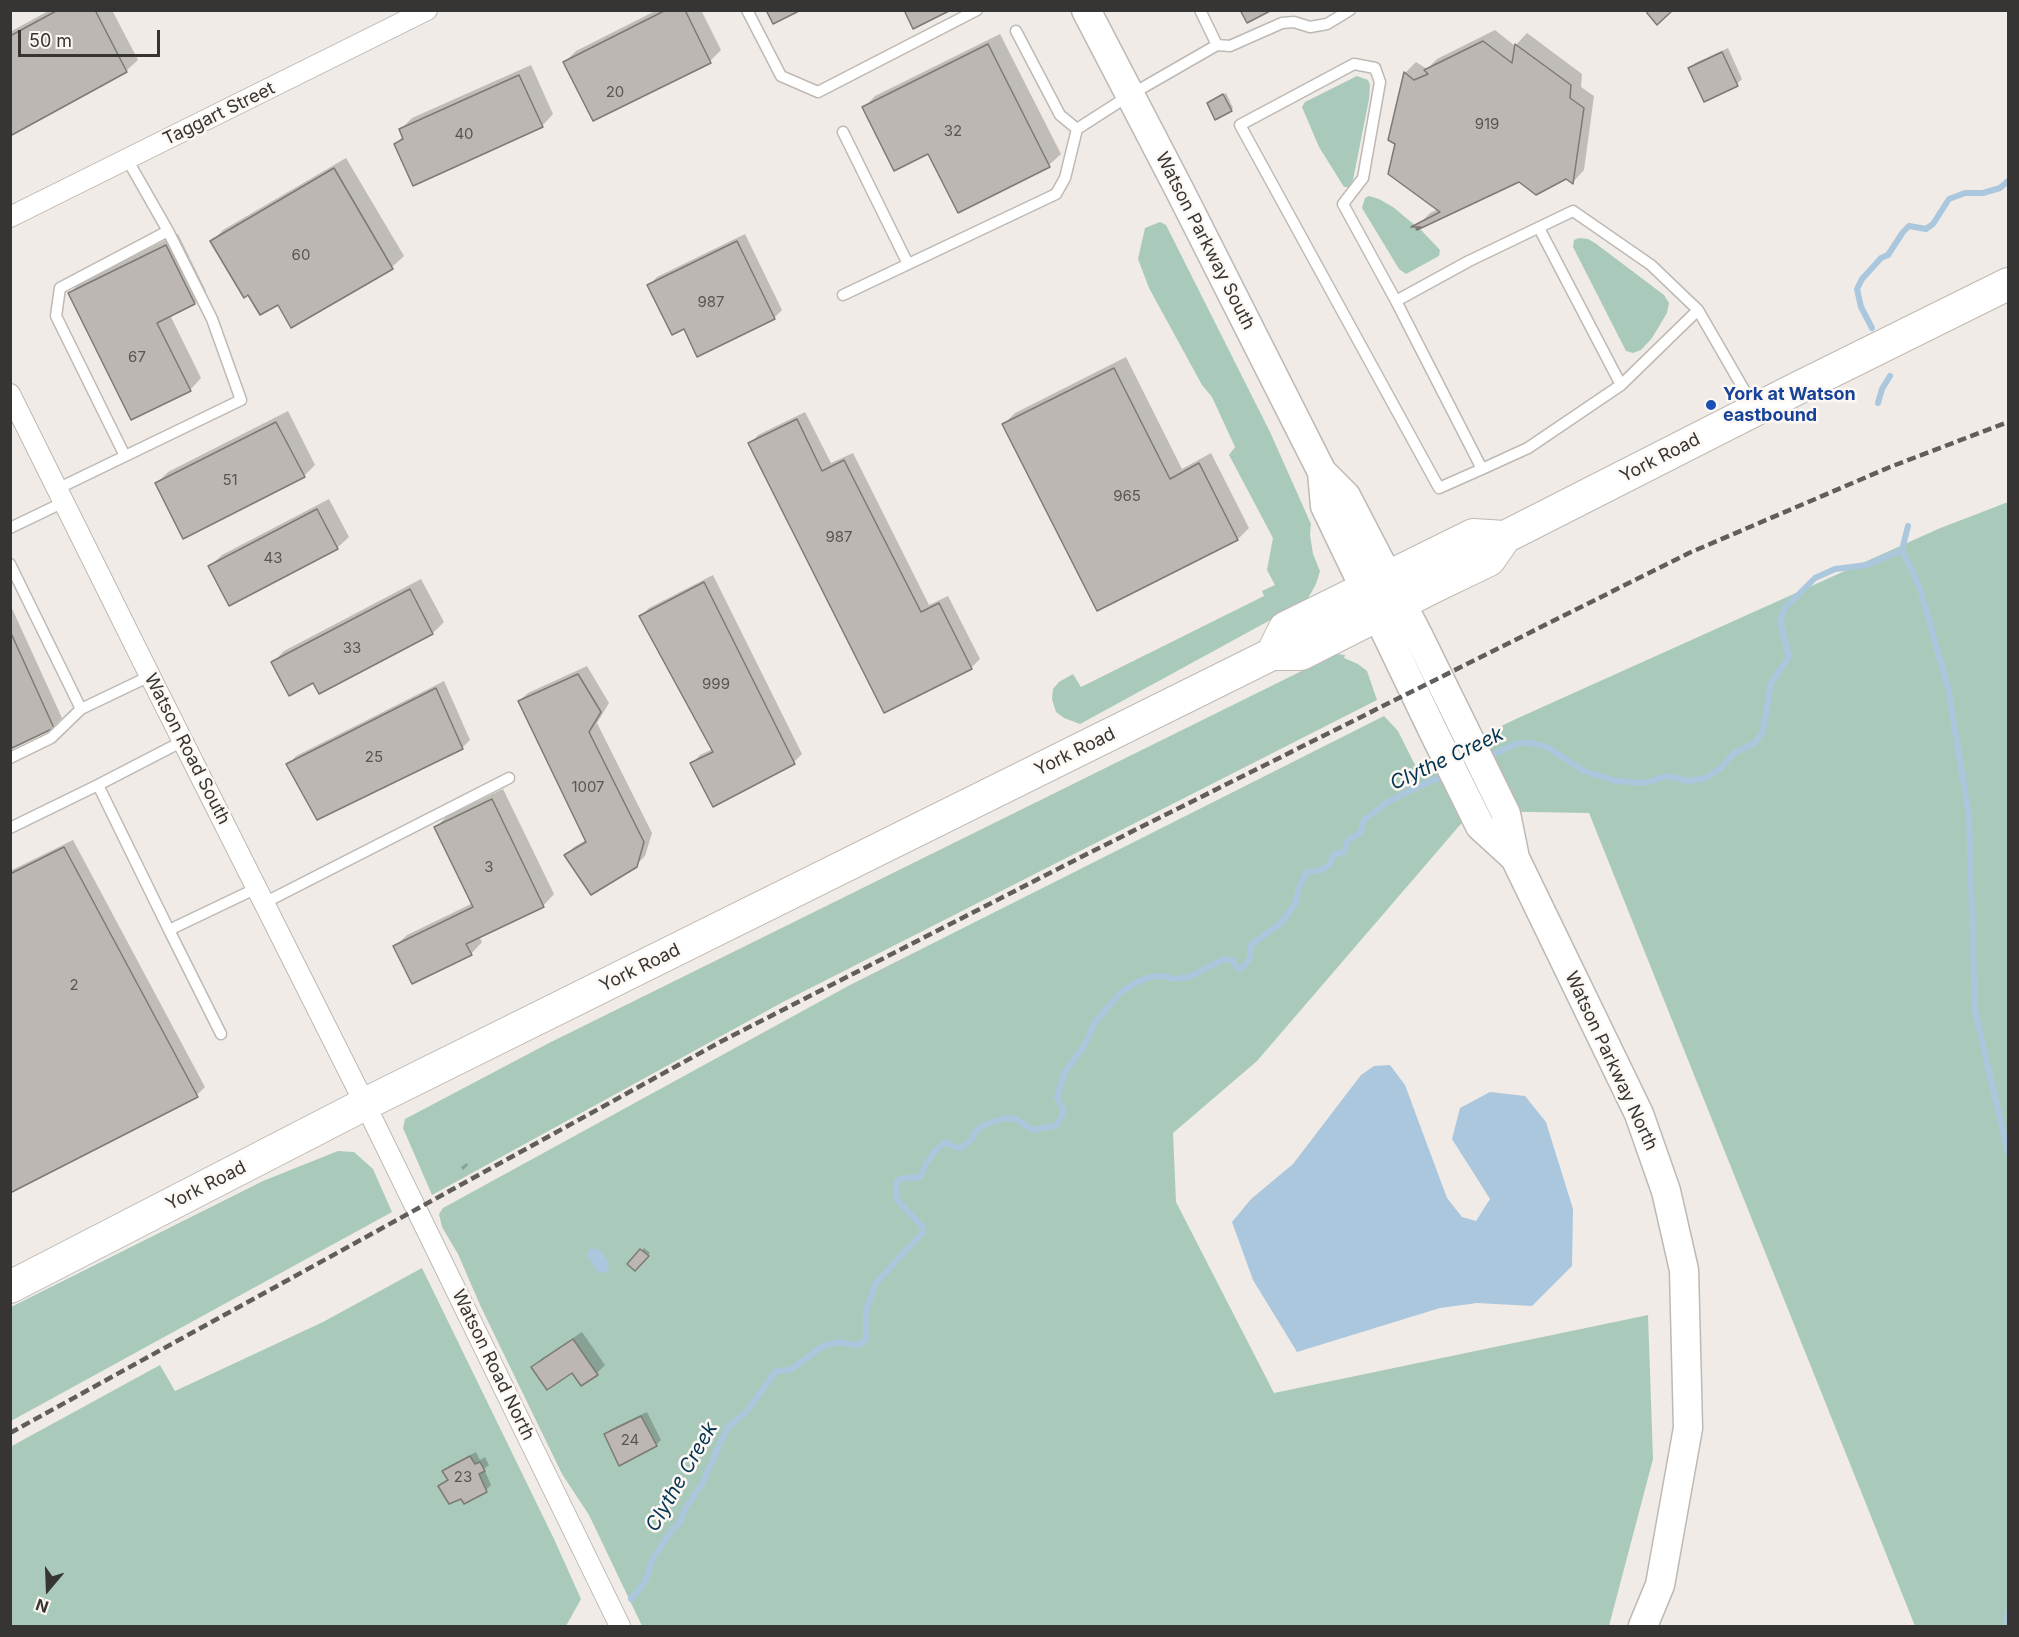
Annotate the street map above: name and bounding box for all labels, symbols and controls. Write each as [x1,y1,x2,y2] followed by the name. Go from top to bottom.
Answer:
[21,18,164,56] scale bar
[29,30,72,51] text: 50 m
[160,78,278,150] street label: Taggart Street
[606,83,624,101] house number: 20
[1475,115,1499,133] house number: 919
[944,122,962,140] house number: 32
[454,125,474,143] house number: 40
[1151,149,1259,333] street label: Watson Parkway South
[292,246,310,264] house number: 60
[697,293,725,311] house number: 987
[128,348,146,366] house number: 67
[1723,384,1856,426] place label: York at Watson eastbound
[1704,398,1718,412] marker: York at Watson eastbound
[1616,429,1704,487] street label: York Road
[222,471,238,489] house number: 51
[1113,487,1141,505] house number: 965
[825,528,853,546] house number: 987
[264,549,282,567] house number: 43
[343,639,361,657] house number: 33
[140,670,234,828] street label: Watson Road South
[702,675,730,693] house number: 999
[1386,722,1508,796] water label: Clythe Creek
[1031,723,1119,781] street label: York Road
[365,748,383,766] house number: 25
[571,778,605,796] house number: 1007
[484,858,494,876] house number: 3
[596,939,684,997] street label: York Road
[1560,968,1662,1154] street label: Watson Parkway North
[69,976,79,994] house number: 2
[162,1157,250,1215] street label: York Road
[447,1286,539,1444] street label: Watson Road North
[641,1418,723,1536] water label: Clythe Creek
[621,1431,639,1449] house number: 24
[454,1468,472,1486] house number: 23
[18,1559,78,1619] north arrow
[33,1595,51,1617] text: N

